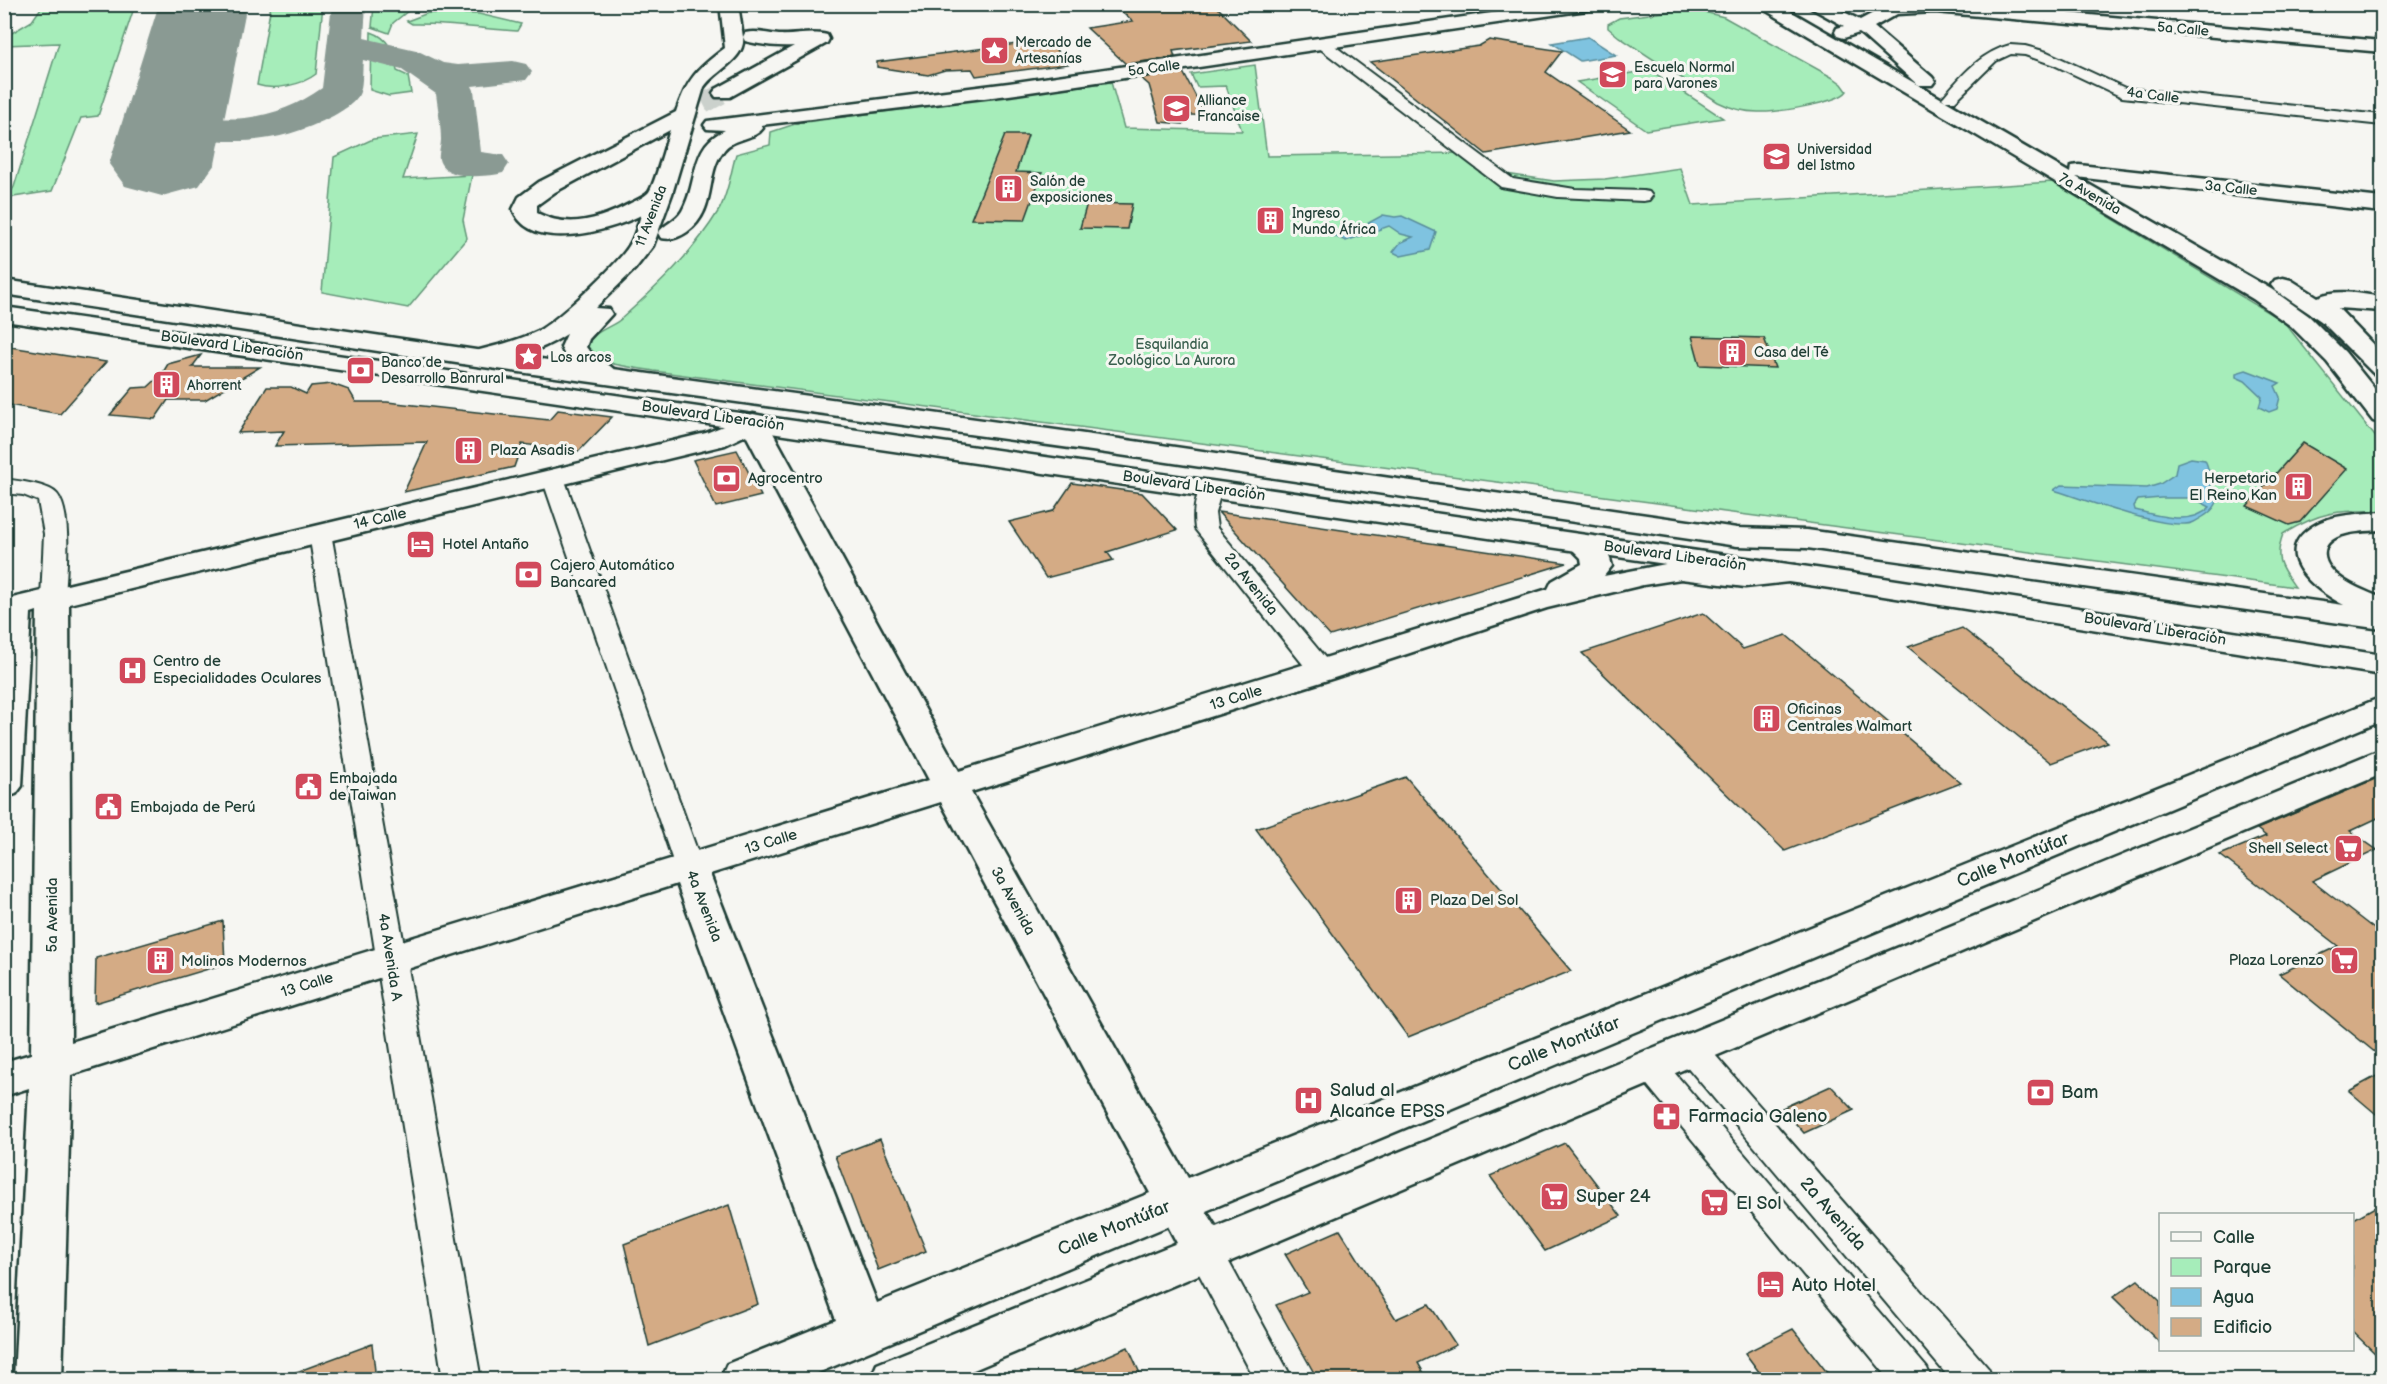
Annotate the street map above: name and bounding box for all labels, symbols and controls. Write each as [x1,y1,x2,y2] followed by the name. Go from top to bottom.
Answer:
[2156,18,2210,40] street label: 5a Calle
[978,34,1010,66] place icon: Mercado de Artesanías
[1015,34,1092,67] place label: Mercado de Artesanías
[1127,56,1181,80] street label: 5a Calle
[1597,59,1629,91] school or university icon: Escuela Normal para Varones
[1634,59,1735,92] place label: Escuela Normal para Varones
[2126,83,2180,107] street label: 4a Calle
[1160,92,1192,124] school or university icon: Alliance Francaise
[1197,92,1260,125] place label: Alliance Francaise
[1760,141,1792,173] school or university icon: Universidad del Istmo
[1797,141,1872,174] place label: Universidad del Istmo
[2056,169,2124,219] street label: 7a Avenida
[993,173,1025,205] building icon: Salón de exposiciones
[1030,173,1113,206] place label: Salón de exposiciones
[2204,177,2258,199] street label: 3a Calle
[631,183,671,249] street label: 11 Avenida
[1255,205,1287,237] building icon: Ingreso Mundo África
[1292,205,1376,238] place label: Ingreso Mundo África
[159,327,305,365] street label: Boulevard Liberación
[1108,336,1236,369] park label: Esquilandia Zoológico La Aurora
[1717,336,1749,368] building icon: Casa del Té
[513,341,545,373] place icon: Los arcos
[1754,344,1829,361] place label: Casa del Té
[550,349,611,366] place label: Los arcos
[344,354,376,386] bank icon: Banco de Desarrollo Banrural
[381,354,504,387] place label: Banco de Desarrollo Banrural
[150,369,182,401] building icon: Ahorrent
[187,377,242,394] place label: Ahorrent
[640,397,786,435] street label: Boulevard Liberación
[453,434,485,466] building icon: Plaza Asadis
[490,441,575,460] place label: Plaza Asadis
[711,462,743,494] bank icon: Agrocentro
[1121,467,1267,505] street label: Boulevard Liberación
[748,469,823,488] place label: Agrocentro
[2189,469,2277,505] place label: Herpetario El Reino Kan
[2282,471,2314,503] building icon: Herpetario El Reino Kan
[352,504,408,534] street label: 14 Calle
[405,528,437,560] hotel icon: Hotel Antaño
[442,535,529,554] place label: Hotel Antaño
[1602,537,1748,575] street label: Boulevard Liberación
[1220,549,1282,619] street label: 2a Avenida
[550,556,675,592] place label: Cajero Automático Bancared
[513,558,545,590] bank icon: Cajero Automático Bancared
[2082,608,2228,650] street label: Boulevard Liberación
[153,652,322,688] place label: Centro de Especialidades Oculares
[116,654,148,686] hospital icon: Centro de Especialidades Oculares
[1208,681,1265,715] street label: 13 Calle
[1787,700,1912,736] place label: Oficinas Centrales Walmart
[1750,702,1782,734] building icon: Oficinas Centrales Walmart
[329,769,398,805] place label: Embajada de Taiwan
[292,771,324,803] public building icon: Embajada de Taiwan
[93,791,125,823] public building icon: Embajada de Perú
[130,798,255,817] place label: Embajada de Perú
[743,825,800,859] street label: 13 Calle
[1954,828,2073,892] street label: Calle Montúfar
[2333,832,2365,864] supermarket icon: Shell Select
[2249,839,2328,858] place label: Shell Select
[986,863,1040,939] street label: 3a Avenida
[682,867,726,945] street label: 4a Avenida
[43,878,62,952] street label: 5a Avenida
[1393,884,1425,916] building icon: Plaza Del Sol
[1430,891,1518,910] place label: Plaza Del Sol
[374,912,406,1003] street label: 4a Avenida A
[2329,944,2361,976] supermarket icon: Plaza Lorenzo
[144,945,176,977] building icon: Molinos Modernos
[2229,951,2324,970] place label: Plaza Lorenzo
[181,952,307,971] place label: Molinos Modernos
[279,968,336,1002] street label: 13 Calle
[1505,1012,1624,1076] street label: Calle Montúfar
[2024,1076,2056,1108] bank icon: Bam
[1330,1080,1445,1122] place label: Salud al Alcance EPSS
[2061,1082,2098,1103] place label: Bam
[1293,1084,1325,1116] hospital icon: Salud al Alcance EPSS
[1651,1100,1683,1132] pharmacy icon: Farmacia Galeno
[1688,1106,1827,1127] place label: Farmacia Galeno
[1795,1173,1871,1255] street label: 2a Avenida
[1539,1180,1571,1212] supermarket icon: Super 24
[1576,1186,1651,1207] place label: Super 24
[1699,1187,1731,1219] supermarket icon: El Sol
[1736,1193,1782,1214] place label: El Sol
[1055,1196,1174,1260] street label: Calle Montúfar
[2159,1213,2354,1351] legend
[2213,1227,2255,1248] text: Calle
[2213,1257,2271,1278] text: Parque
[1755,1269,1787,1301] hotel icon: Auto Hotel
[1792,1275,1876,1296] place label: Auto Hotel
[2213,1287,2254,1308] text: Agua
[2213,1317,2272,1338] text: Edificio

